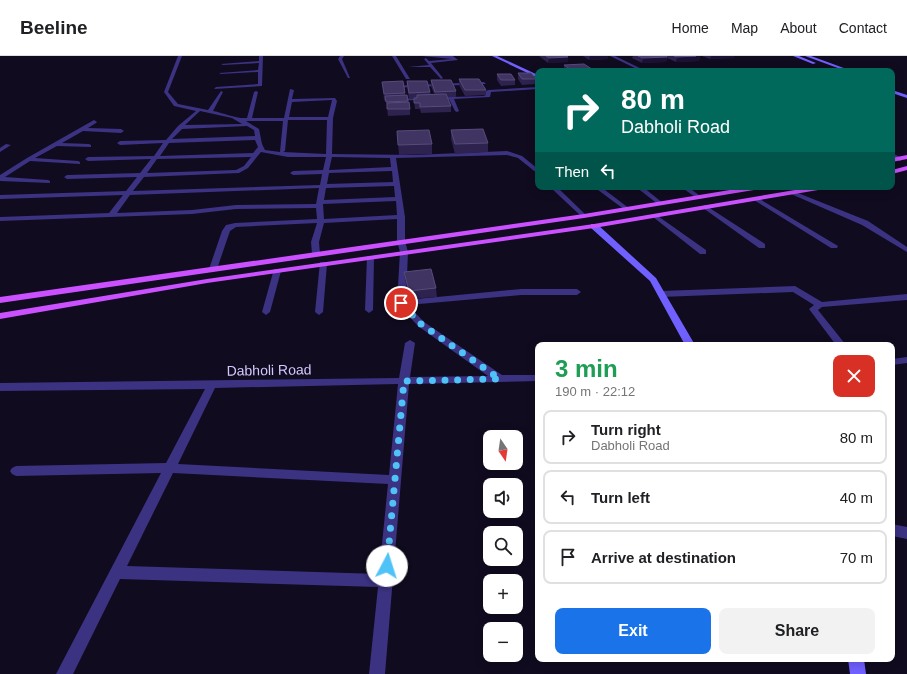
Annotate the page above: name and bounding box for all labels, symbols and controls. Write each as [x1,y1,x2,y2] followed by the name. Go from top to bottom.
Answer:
[20,17,88,38] text: Beeline
[672,20,709,36] text: Home
[731,20,758,36] text: Map
[780,20,817,36] text: About
[839,20,887,36] text: Contact
[555,84,607,136] icon: right
[621,84,685,115] text: 80 m
[621,117,730,137] text: Dabholi Road
[597,160,619,182] icon: left
[555,163,589,180] text: Then
[384,286,418,320] pin
[390,292,412,314] icon: arrive
[555,355,618,382] text: 3 min
[833,355,875,397] button: close
[226,361,312,379] street label: Dabholi Road
[555,384,635,399] text: 190 m · 22:12
[591,421,661,438] text: Turn right
[557,426,579,448] icon: right
[840,429,873,446] text: 80 m
[483,430,523,470] north arrow
[483,430,523,662] map controls
[591,438,670,453] text: Dabholi Road
[483,478,523,518] button: sound
[557,486,579,508] icon: left
[591,489,650,506] text: Turn left
[840,489,873,506] text: 40 m
[483,526,523,566] button: search
[366,545,408,587] position arrow
[557,546,579,568] icon: arrive
[591,549,736,566] text: Arrive at destination
[840,549,873,566] text: 70 m
[483,574,523,614] button: +
[555,608,711,654] button: Exit
[719,608,875,654] button: Share
[483,622,523,662] button: −

